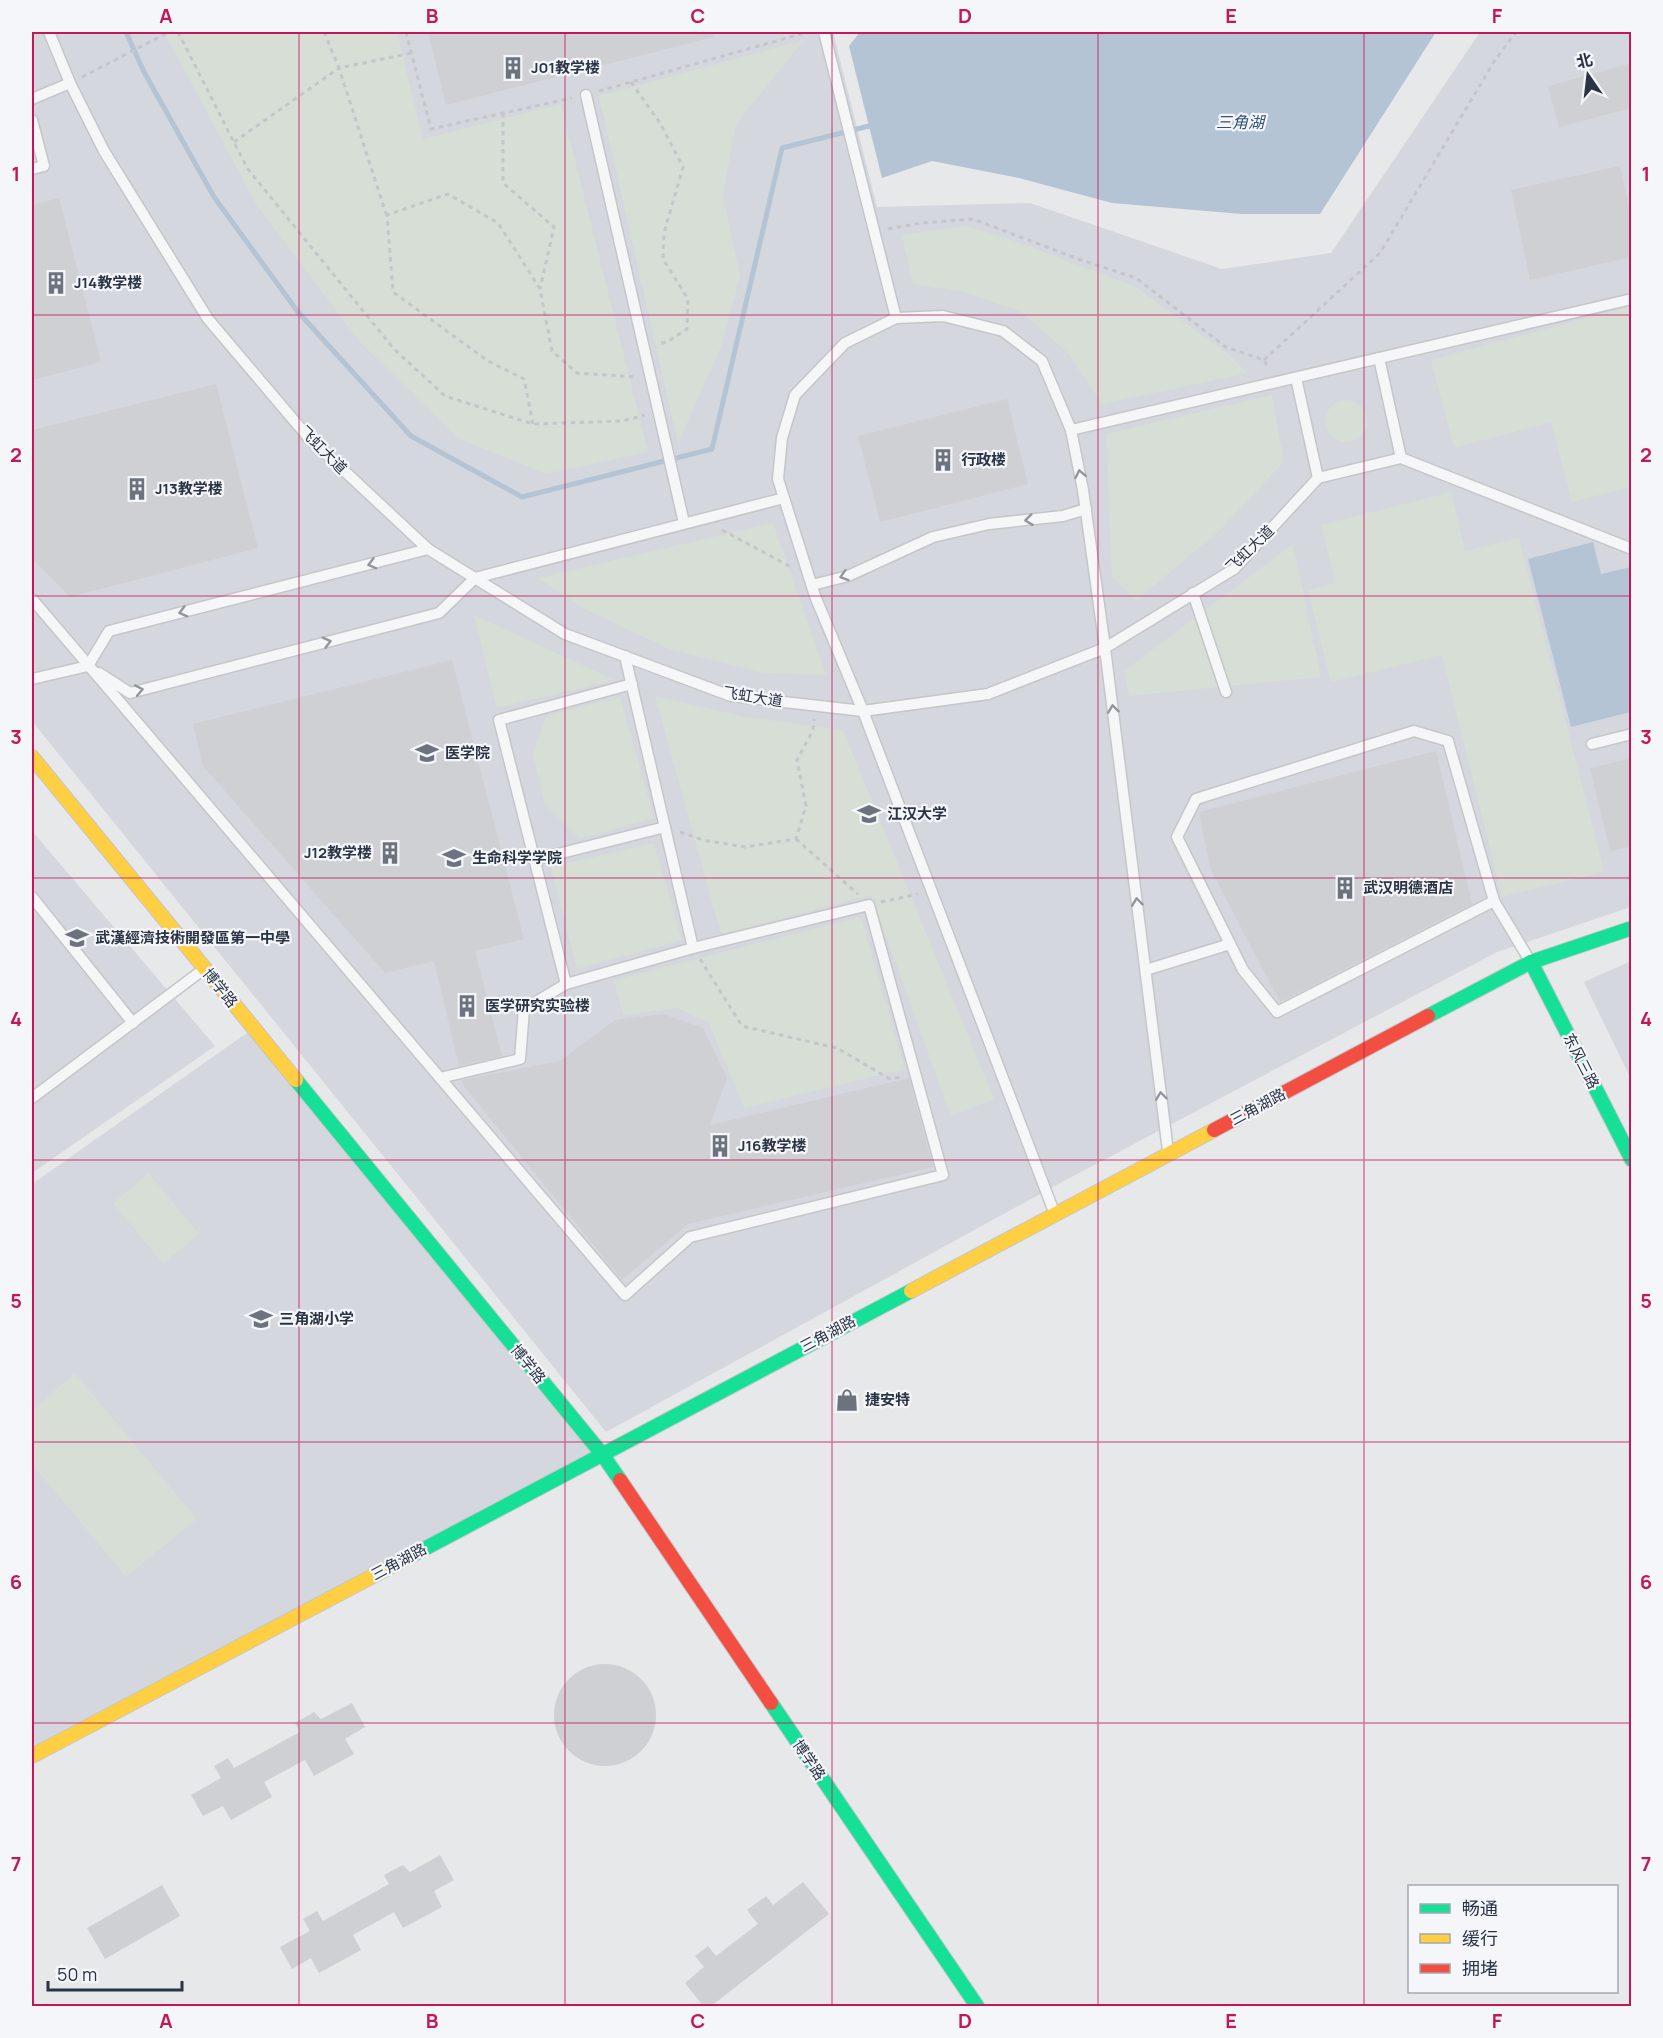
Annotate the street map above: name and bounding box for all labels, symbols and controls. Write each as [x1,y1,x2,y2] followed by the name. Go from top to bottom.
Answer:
[159,2,173,29] text: A
[426,2,439,29] text: B
[691,2,705,29] text: C
[958,2,972,29] text: D
[1225,2,1237,29] text: E
[1492,2,1503,29] text: F
[1558,45,1618,105] north arrow
[1574,48,1595,73] text: 北
[500,55,526,81] building icon: J01教学楼
[531,57,600,78] place label: J01教学楼
[1216,111,1267,133] water label: 三角湖
[12,160,20,187] text: 1
[1642,160,1650,187] text: 1
[43,270,69,296] building icon: J14教学楼
[74,272,142,293] place label: J14教学楼
[295,421,352,478] street label: 飞虹大道
[10,441,22,468] text: 2
[1640,441,1652,468] text: 2
[930,447,956,473] building icon: 行政楼
[961,449,1006,470] place label: 行政楼
[1074,470,1087,480] one-way arrow
[124,476,150,502] building icon: J13教学楼
[155,478,223,499] place label: J13教学楼
[1024,513,1033,526] one-way arrow
[1221,520,1279,577] street label: 飞虹大道
[367,556,377,569] one-way arrow
[839,569,850,581] one-way arrow
[178,605,188,618] one-way arrow
[322,636,332,649] one-way arrow
[722,681,784,712] street label: 飞虹大道
[134,684,144,697] one-way arrow
[1107,704,1120,713] one-way arrow
[10,723,22,750] text: 3
[1640,723,1652,750] text: 3
[414,740,440,766] school or university icon: 医学院
[445,742,490,763] place label: 医学院
[856,801,882,827] school or university icon: 江汉大学
[887,803,947,824] place label: 江汉大学
[377,840,403,866] building icon: J12教学楼
[304,842,372,863] place label: J12教学楼
[441,845,467,871] school or university icon: 生命科学学院
[472,847,562,868] place label: 生命科学学院
[1332,875,1358,901] building icon: 武汉明德酒店
[1363,877,1453,898] place label: 武汉明德酒店
[1131,898,1144,907] one-way arrow
[64,925,90,951] school or university icon: 武漢經濟技術開發區第一中學
[95,927,290,948] place label: 武漢經濟技術開發區第一中學
[198,964,243,1012] street label: 博学路
[454,993,480,1019] building icon: 医学研究实验楼
[485,995,590,1016] place label: 医学研究实验楼
[10,1005,22,1032] text: 4
[1640,1005,1652,1032] text: 4
[1558,1029,1604,1092] street label: 东风三路
[1226,1083,1289,1130] street label: 三角湖路
[1156,1091,1168,1100] one-way arrow
[707,1133,733,1159] building icon: J16教学楼
[738,1135,806,1156] place label: J16教学楼
[10,1287,22,1314] text: 5
[1640,1287,1652,1314] text: 5
[248,1306,274,1332] school or university icon: 三角湖小学
[279,1308,354,1329] place label: 三角湖小学
[796,1310,859,1357] street label: 三角湖路
[506,1340,551,1388] street label: 博学路
[834,1387,860,1413] shop icon: 捷安特
[865,1389,910,1410] place label: 捷安特
[367,1538,430,1585] street label: 三角湖路
[10,1568,22,1595] text: 6
[1640,1568,1652,1595] text: 6
[788,1735,831,1784] street label: 博学路
[11,1850,21,1877] text: 7
[1641,1850,1651,1877] text: 7
[1408,1885,1618,1993] legend
[1462,1896,1498,1920] text: 畅通
[1462,1926,1498,1950] text: 缓行
[48,1954,182,1992] scale bar
[1462,1956,1498,1980] text: 拥堵
[57,1962,97,1986] text: 50 m
[159,2007,173,2034] text: A
[426,2007,439,2034] text: B
[691,2007,705,2034] text: C
[958,2007,972,2034] text: D
[1225,2007,1237,2034] text: E
[1492,2007,1503,2034] text: F

